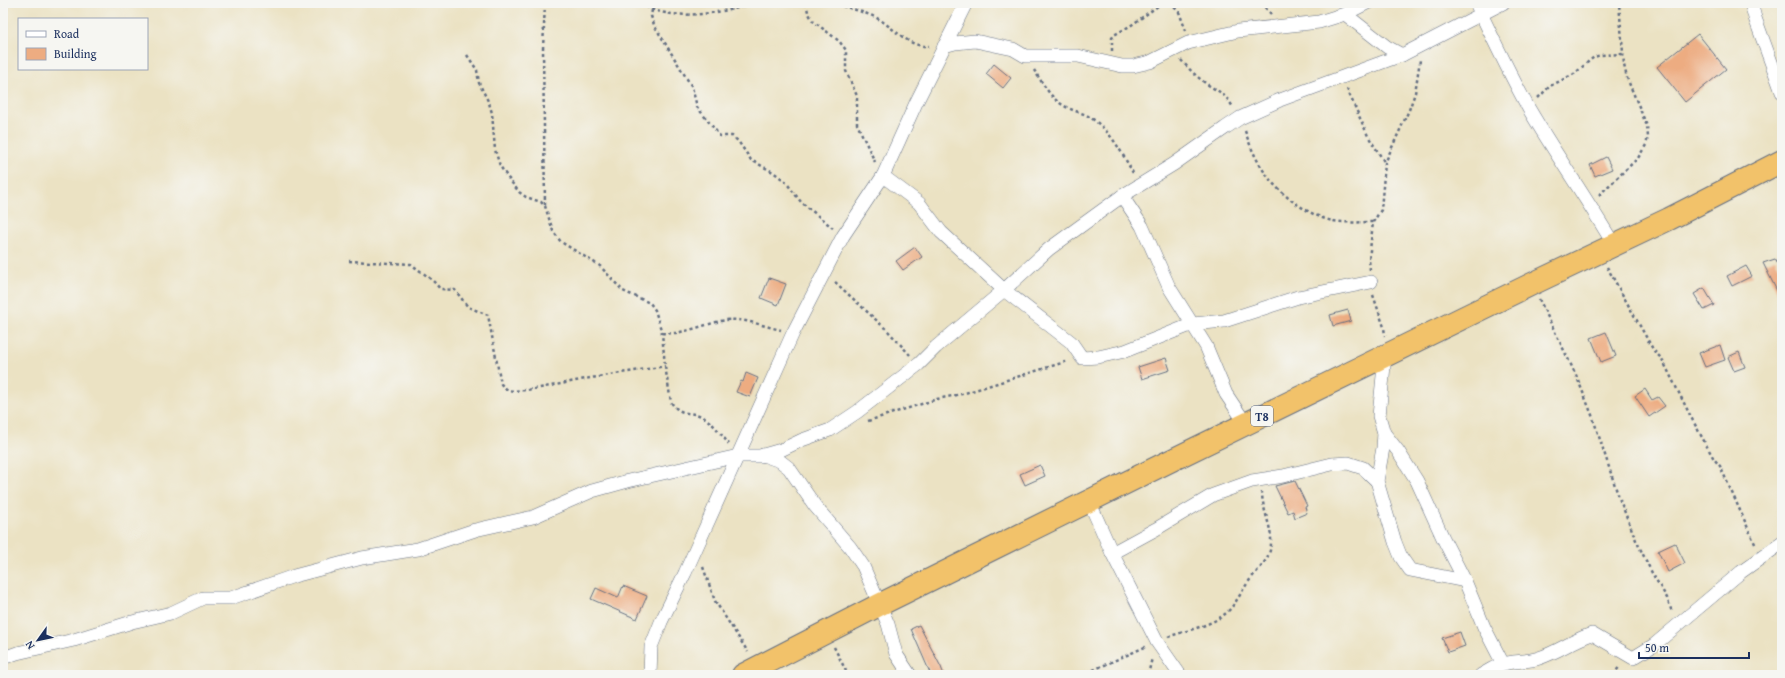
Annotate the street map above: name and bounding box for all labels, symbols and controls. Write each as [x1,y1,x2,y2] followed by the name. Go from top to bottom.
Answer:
[18,18,148,70] legend
[54,25,80,42] text: Road
[54,45,97,62] text: Building
[1251,406,1273,426] road number: T8
[18,620,58,660] north arrow
[1639,634,1749,660] scale bar
[21,637,38,653] text: N
[1645,639,1669,656] text: 50 m

